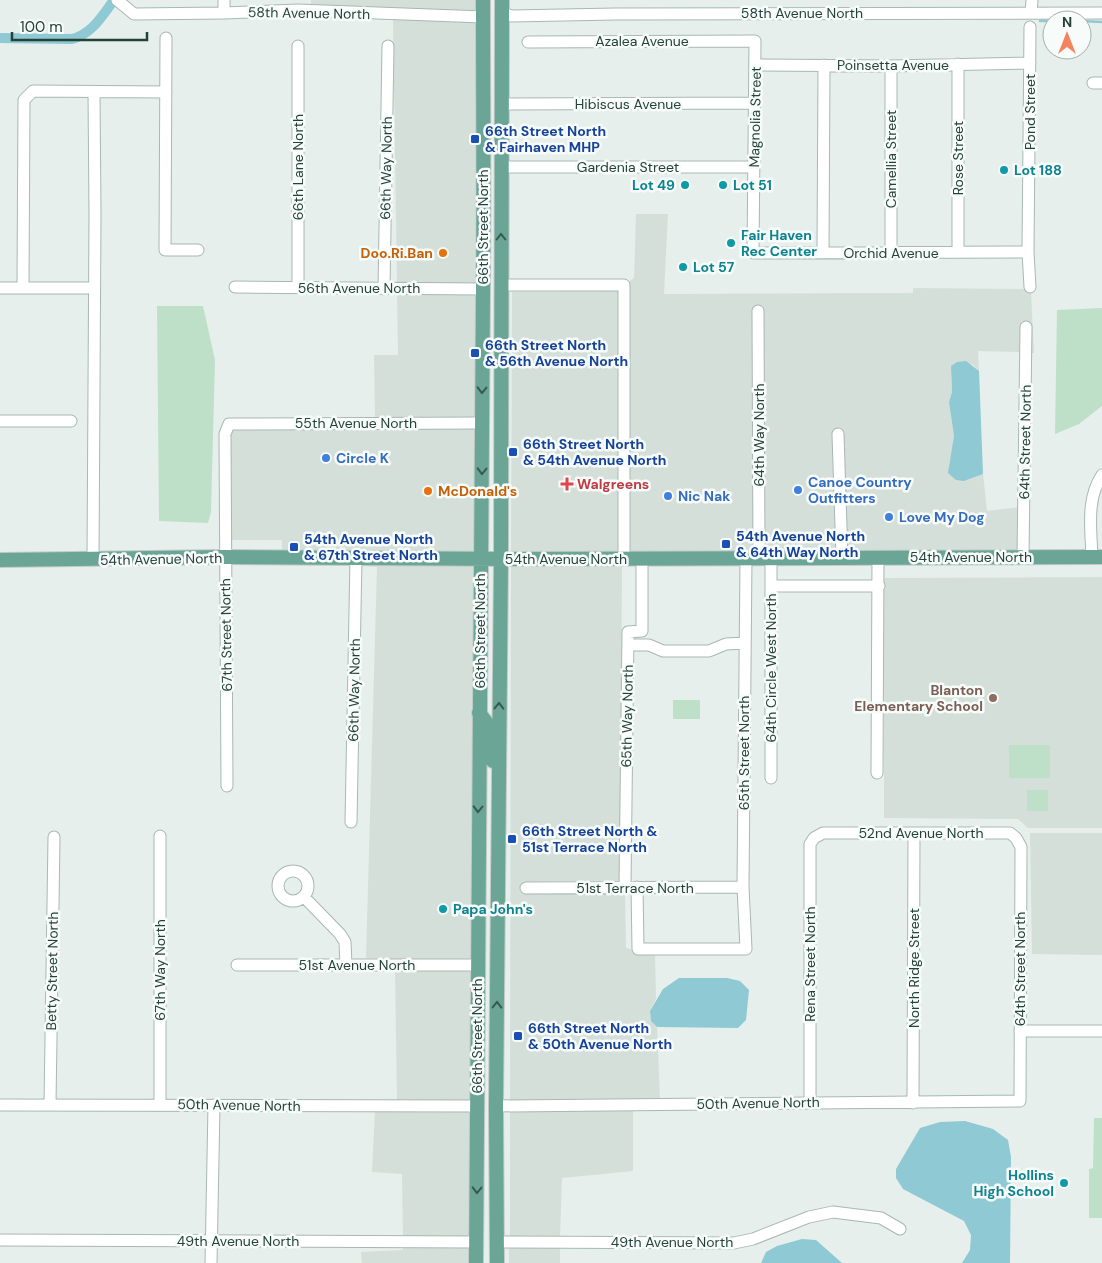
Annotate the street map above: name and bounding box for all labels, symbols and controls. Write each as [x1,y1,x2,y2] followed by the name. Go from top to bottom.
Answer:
[248,3,370,23] street label: 58th Avenue North
[741,4,863,22] street label: 58th Avenue North
[12,10,148,42] scale bar
[1042,10,1092,60] north arrow
[1062,13,1072,31] text: N
[20,17,63,37] text: 100 m
[595,32,689,50] street label: Azalea Avenue
[837,56,949,74] street label: Poinsetta Avenue
[745,66,765,168] street label: Magnolia Street
[1021,74,1039,150] street label: Pond Street
[575,95,681,113] street label: Hibiscus Avenue
[882,110,900,208] street label: Camellia Street
[289,114,307,220] street label: 66th Lane North
[376,116,396,220] street label: 66th Way North
[949,121,967,195] street label: Rose Street
[485,122,606,156] place label: 66th Street North & Fairhaven MHP
[469,133,481,145] marker: 66th Street North & Fairhaven MHP
[577,158,679,176] street label: Gardenia Street
[1014,161,1062,179] place label: Lot 188
[998,164,1010,176] marker: Lot 188
[474,170,492,284] street label: 66th Street North
[632,176,675,194] place label: Lot 49
[733,176,772,194] place label: Lot 51
[679,179,691,191] marker: Lot 49
[717,179,729,191] marker: Lot 51
[741,226,817,260] place label: Fair Haven Rec Center
[496,232,506,240] one-way arrow
[725,237,737,249] marker: Fair Haven Rec Center
[361,244,433,262] place label: Doo.Ri.Ban
[843,244,939,262] street label: Orchid Avenue
[437,247,449,259] marker: Doo.Ri.Ban
[693,258,735,276] place label: Lot 57
[677,261,689,273] marker: Lot 57
[298,279,420,297] street label: 56th Avenue North
[485,336,628,370] place label: 66th Street North & 56th Avenue North
[469,347,481,359] marker: 66th Street North & 56th Avenue North
[750,383,768,487] street label: 64th Way North
[1015,385,1035,499] street label: 64th Street North
[477,386,488,394] one-way arrow
[295,414,417,432] street label: 55th Avenue North
[523,435,666,469] place label: 66th Street North & 54th Avenue North
[507,446,519,458] marker: 66th Street North & 54th Avenue North
[336,449,389,467] place label: Circle K
[320,452,332,464] marker: Circle K
[476,468,487,476] one-way arrow
[808,473,912,507] place label: Canoe Country Outfitters
[577,475,649,493] place label: Walgreens
[561,478,573,490] marker: Walgreens
[438,482,517,500] place label: McDonald's
[792,484,804,496] marker: Canoe Country Outfitters
[422,485,434,497] marker: McDonald's
[678,487,730,505] place label: Nic Nak
[662,490,674,502] marker: Nic Nak
[899,508,985,526] place label: Love My Dog
[883,511,895,523] marker: Love My Dog
[736,527,865,561] place label: 54th Avenue North & 64th Way North
[304,530,438,564] place label: 54th Avenue North & 67th Street North
[720,538,732,550] marker: 54th Avenue North & 64th Way North
[288,541,300,553] marker: 54th Avenue North & 67th Street North
[910,548,1032,566] street label: 54th Avenue North
[100,549,222,569] street label: 54th Avenue North
[505,550,627,568] street label: 54th Avenue North
[471,574,489,688] street label: 66th Street North
[216,578,236,692] street label: 67th Street North
[762,593,780,743] street label: 64th Circle West North
[344,638,364,742] street label: 66th Way North
[617,664,637,768] street label: 65th Way North
[854,681,983,715] place label: Blanton Elementary School
[987,692,999,704] marker: Blanton Elementary School
[735,696,753,810] street label: 65th Street North
[494,702,504,710] one-way arrow
[473,806,483,813] one-way arrow
[522,822,657,856] place label: 66th Street North & 51st Terrace North
[859,824,983,842] street label: 52nd Avenue North
[506,833,518,845] marker: 66th Street North & 51st Terrace North
[576,879,694,897] street label: 51st Terrace North
[453,900,533,918] place label: Papa John's
[437,903,449,915] marker: Papa John's
[801,906,819,1022] street label: Rena Street North
[905,908,923,1028] street label: North Ridge Street
[42,911,62,1031] street label: Betty Street North
[1011,912,1029,1026] street label: 64th Street North
[151,919,169,1021] street label: 67th Way North
[299,956,415,974] street label: 51st Avenue North
[468,979,486,1093] street label: 66th Street North
[492,1001,502,1008] one-way arrow
[528,1019,672,1053] place label: 66th Street North & 50th Avenue North
[512,1030,524,1042] marker: 66th Street North & 50th Avenue North
[696,1093,820,1113] street label: 50th Avenue North
[177,1095,301,1115] street label: 50th Avenue North
[973,1166,1054,1200] place label: Hollins High School
[1058,1177,1070,1189] marker: Hollins High School
[472,1186,482,1194] one-way arrow
[177,1232,299,1250] street label: 49th Avenue North
[611,1233,733,1251] street label: 49th Avenue North

